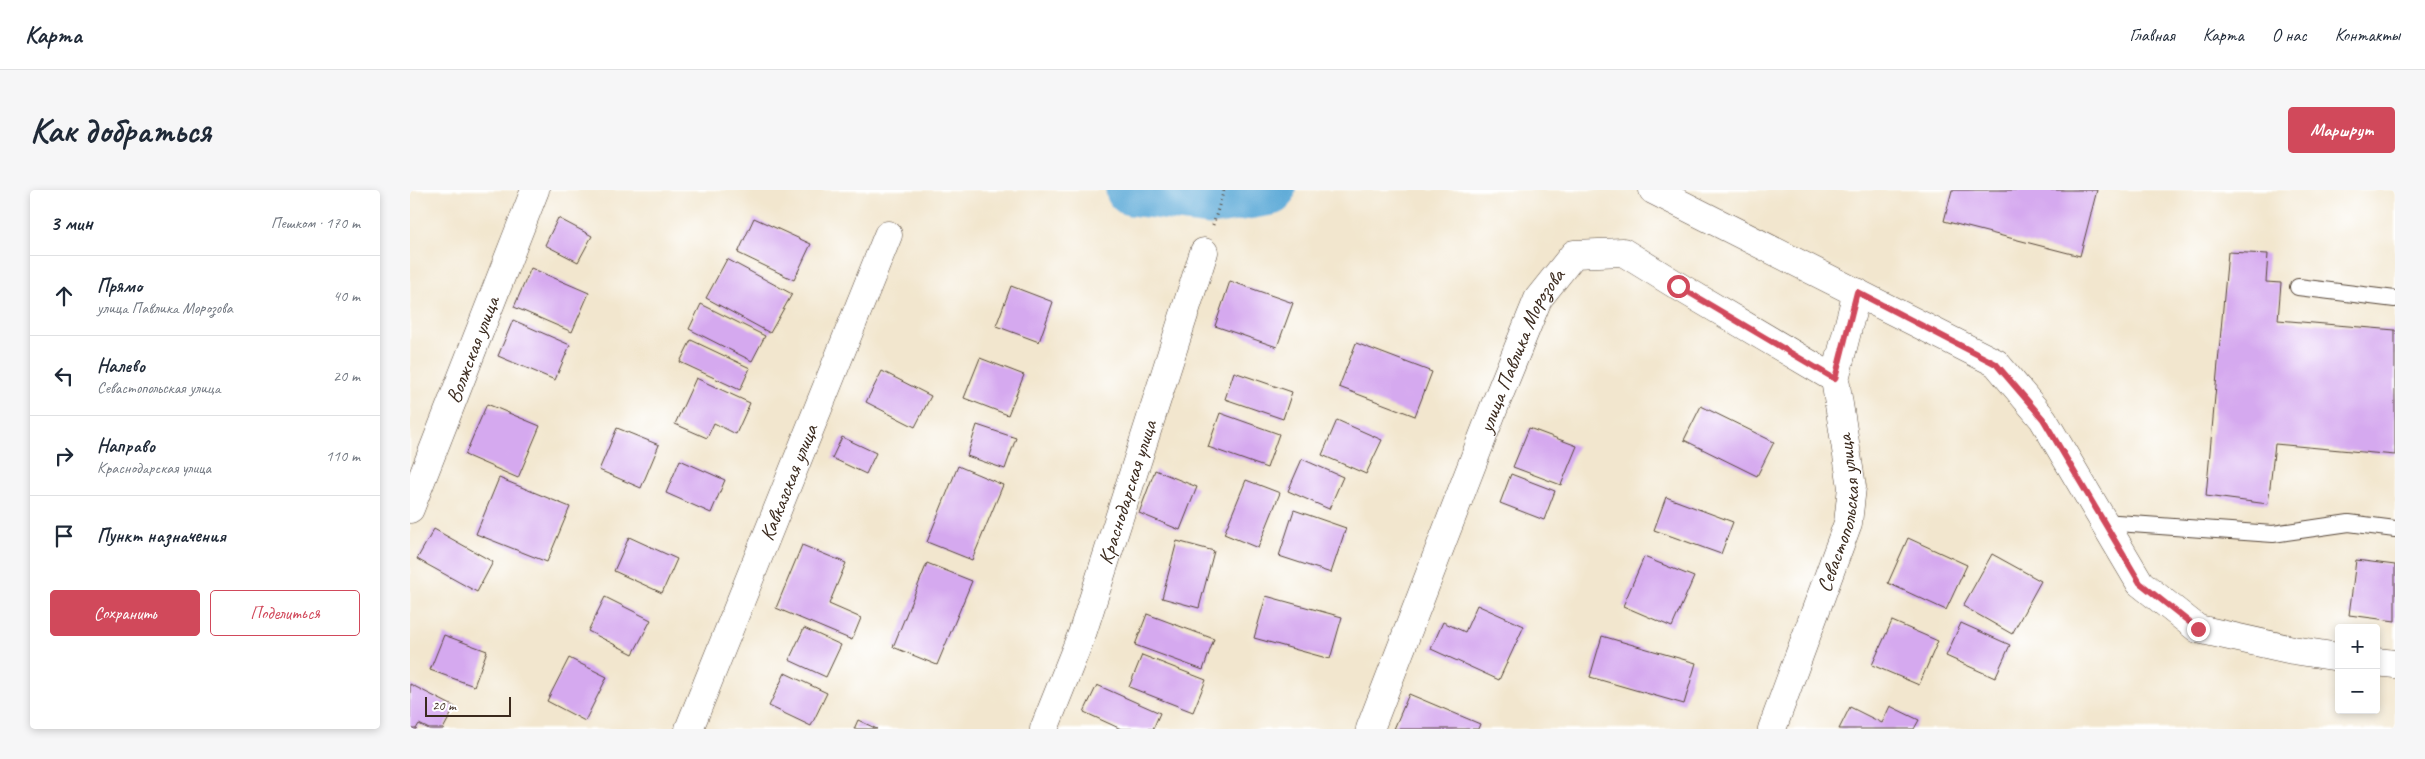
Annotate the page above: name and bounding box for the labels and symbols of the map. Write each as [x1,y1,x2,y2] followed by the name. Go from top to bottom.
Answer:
[1472,262,1571,438] street label: улица Павлика Морозова
[1667,275,1690,298] route start
[440,291,506,407] street label: Волжская улица
[1092,416,1163,568] street label: Краснодарская улица
[753,419,824,544] street label: Кавказская улица
[1811,430,1865,596] street label: Севастопольская улица
[2187,618,2210,641] route end
[425,694,511,717] scale bar

